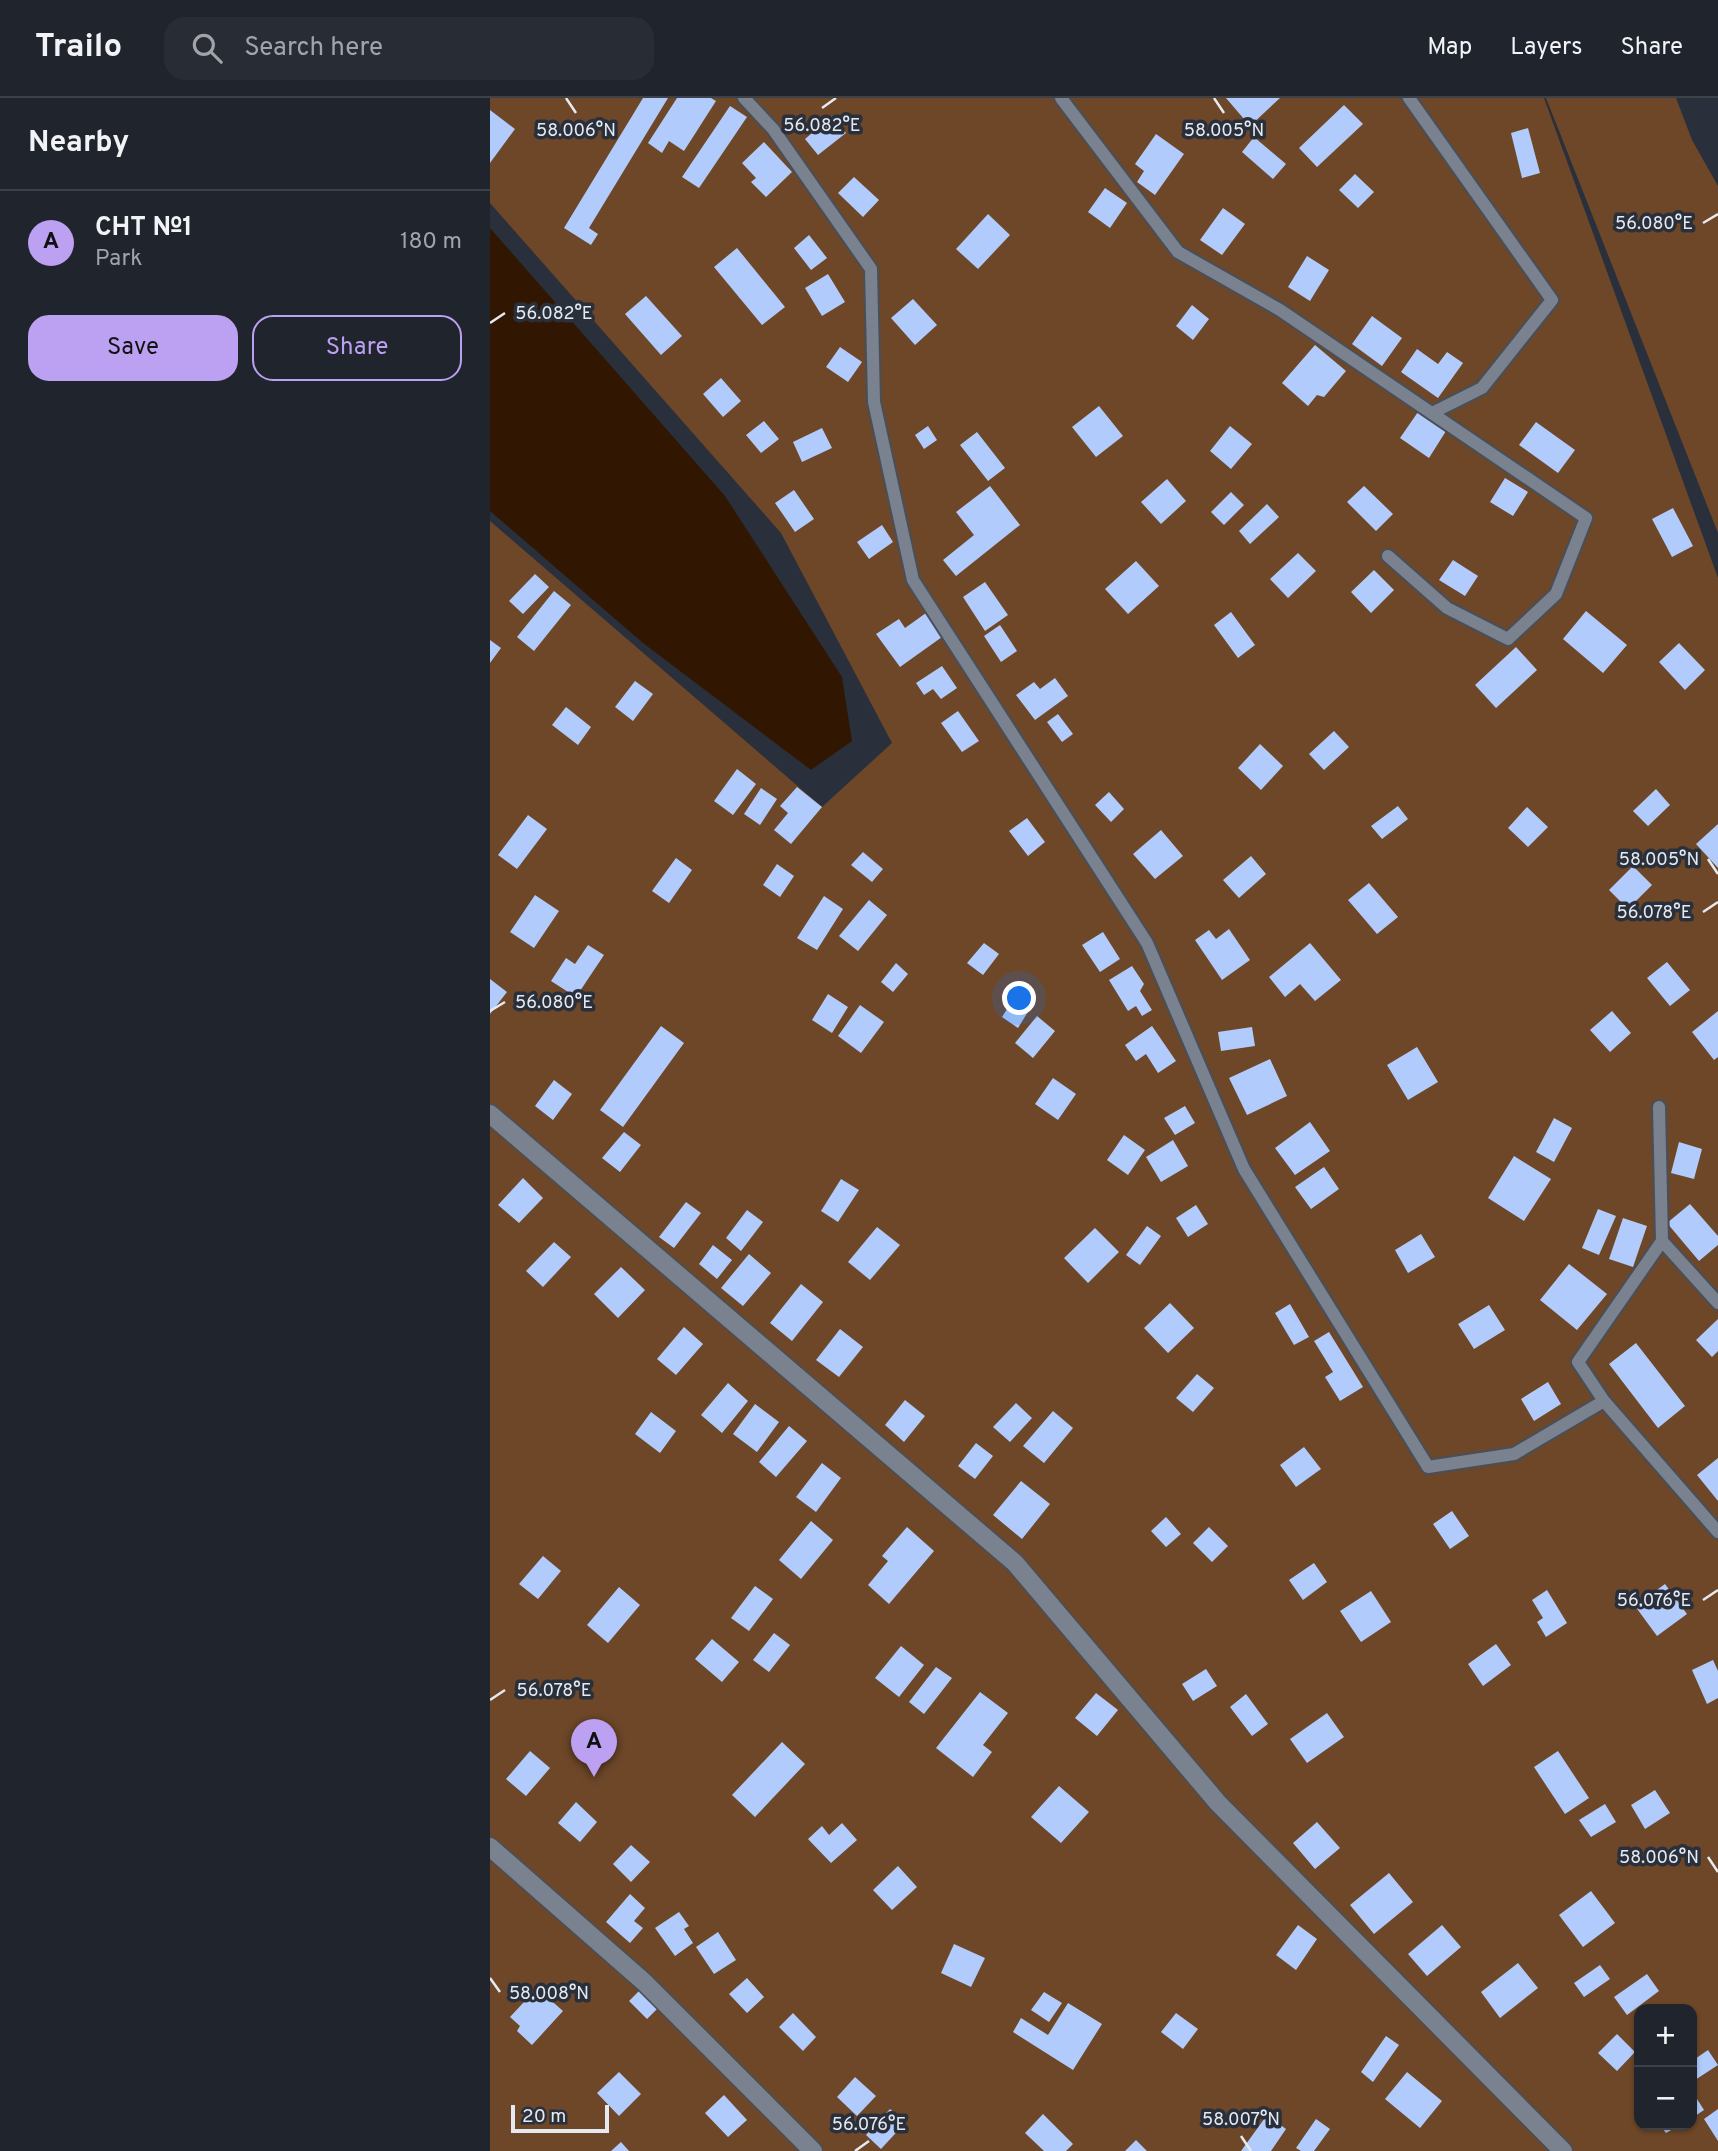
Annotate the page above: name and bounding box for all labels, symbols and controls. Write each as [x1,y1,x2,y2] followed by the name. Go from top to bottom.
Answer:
[164,17,654,80] search box
[35,27,122,69] text: Trailo
[188,29,226,67] icon: search
[244,32,383,65] text: Search here
[1427,33,1472,63] text: Map
[1510,33,1582,63] text: Layers
[1620,33,1683,63] text: Share
[783,115,861,138] text: 56.082°E
[536,120,616,143] text: 58.006°N
[1184,120,1264,143] text: 58.005°N
[28,125,129,162] text: Nearby
[95,212,193,245] text: СНТ №1
[1615,213,1693,236] text: 56.080°E
[43,228,59,257] text: A
[400,228,462,257] text: 180 m
[95,245,142,274] text: Park
[515,303,593,326] text: 56.082°E
[28,315,238,381] button: Save
[252,315,462,381] button: Share
[1619,849,1699,872] text: 58.005°N
[1617,902,1692,925] text: 56.078°E
[1002,981,1036,1015] your location
[515,992,593,1015] text: 56.080°E
[1617,1590,1691,1613] text: 56.076°E
[517,1680,592,1703] text: 56.078°E
[571,1719,617,1777] pin: A
[1619,1847,1699,1870] text: 58.006°N
[509,1983,589,2006] text: 58.008°N
[1634,2004,1697,2130] map controls
[1634,2004,1697,2067] button: +
[1634,2067,1697,2130] button: −
[511,2102,609,2134] scale bar
[522,2105,566,2129] text: 20 m
[1202,2109,1280,2132] text: 58.007°N
[832,2114,906,2137] text: 56.076°E

